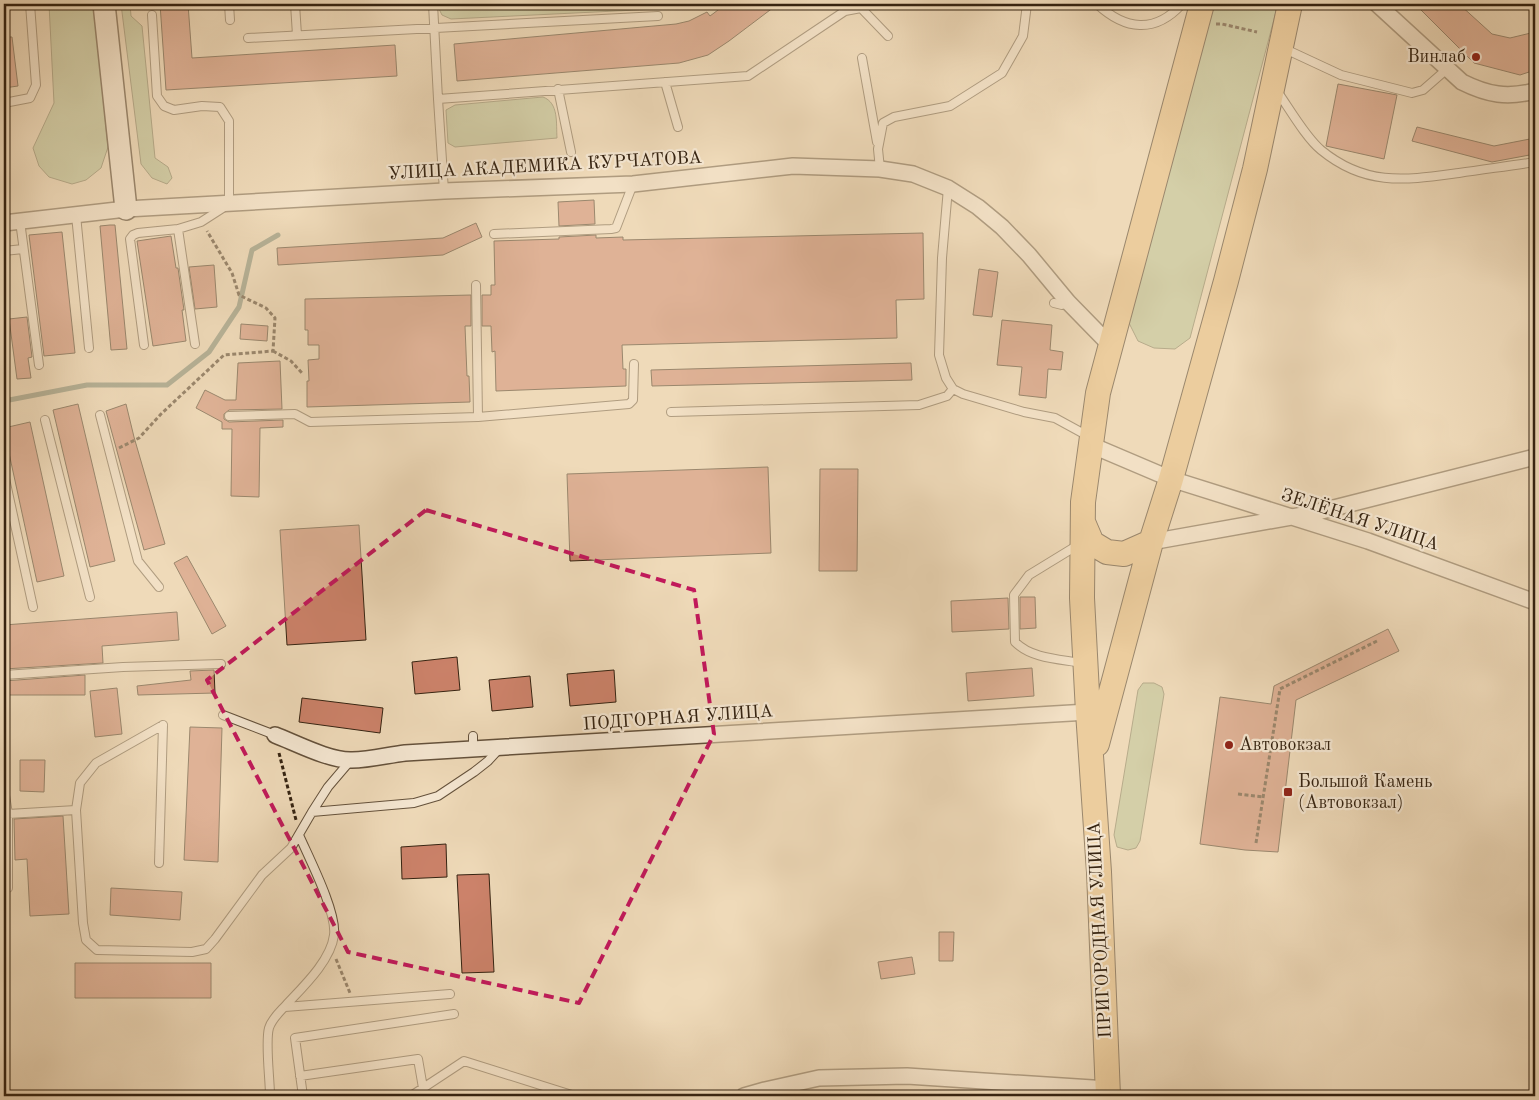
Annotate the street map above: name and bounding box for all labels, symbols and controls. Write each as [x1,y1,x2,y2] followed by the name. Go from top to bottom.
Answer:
[1407,48,1466,66] place label: Винлаб
[1470,51,1482,63] marker: Винлаб
[388,149,703,183] street label: УЛИЦА АКАДЕМИКА КУРЧАТОВА
[1279,483,1442,554] street label: ЗЕЛЁНАЯ УЛИЦА
[582,702,774,734] street label: ПОДГОРНАЯ УЛИЦА
[1239,736,1331,754] place label: Автовокзал
[1223,739,1235,751] marker: Автовокзал
[1298,773,1432,812] place label: Большой Камень (Автовокзал)
[1282,786,1294,798] marker: Большой Камень (Автовокзал)
[1085,821,1115,1039] street label: ПРИГОРОДНАЯ УЛИЦА

